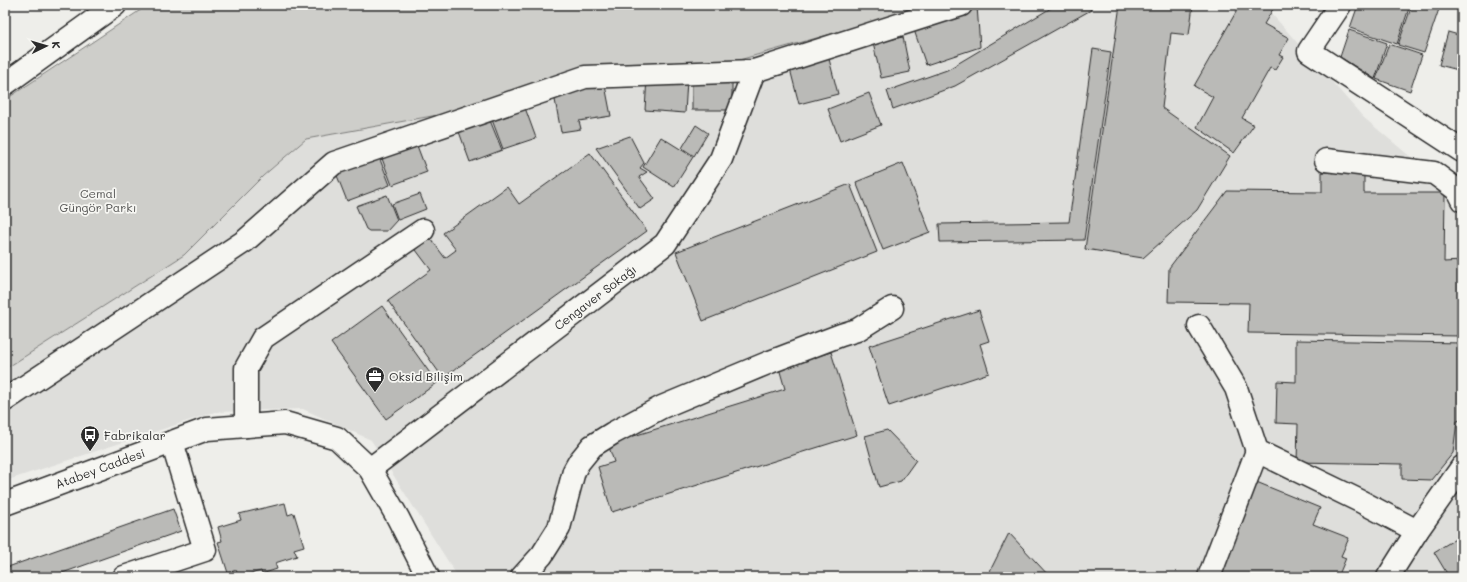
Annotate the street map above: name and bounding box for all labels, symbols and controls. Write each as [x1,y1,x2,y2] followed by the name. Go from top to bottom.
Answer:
[26,26,66,66] north arrow
[49,41,64,49] text: K
[59,185,137,215] park label: Cemal Güngör Parkı
[551,261,639,333] street label: Cengaver Sokağı
[364,365,386,393] office icon: Oksid Bilişim
[389,368,463,384] place label: Oksid Bilişim
[79,424,101,452] bus stop icon: Fabrikalar
[104,427,166,443] place label: Fabrikalar
[53,444,147,492] street label: Atabey Caddesi

